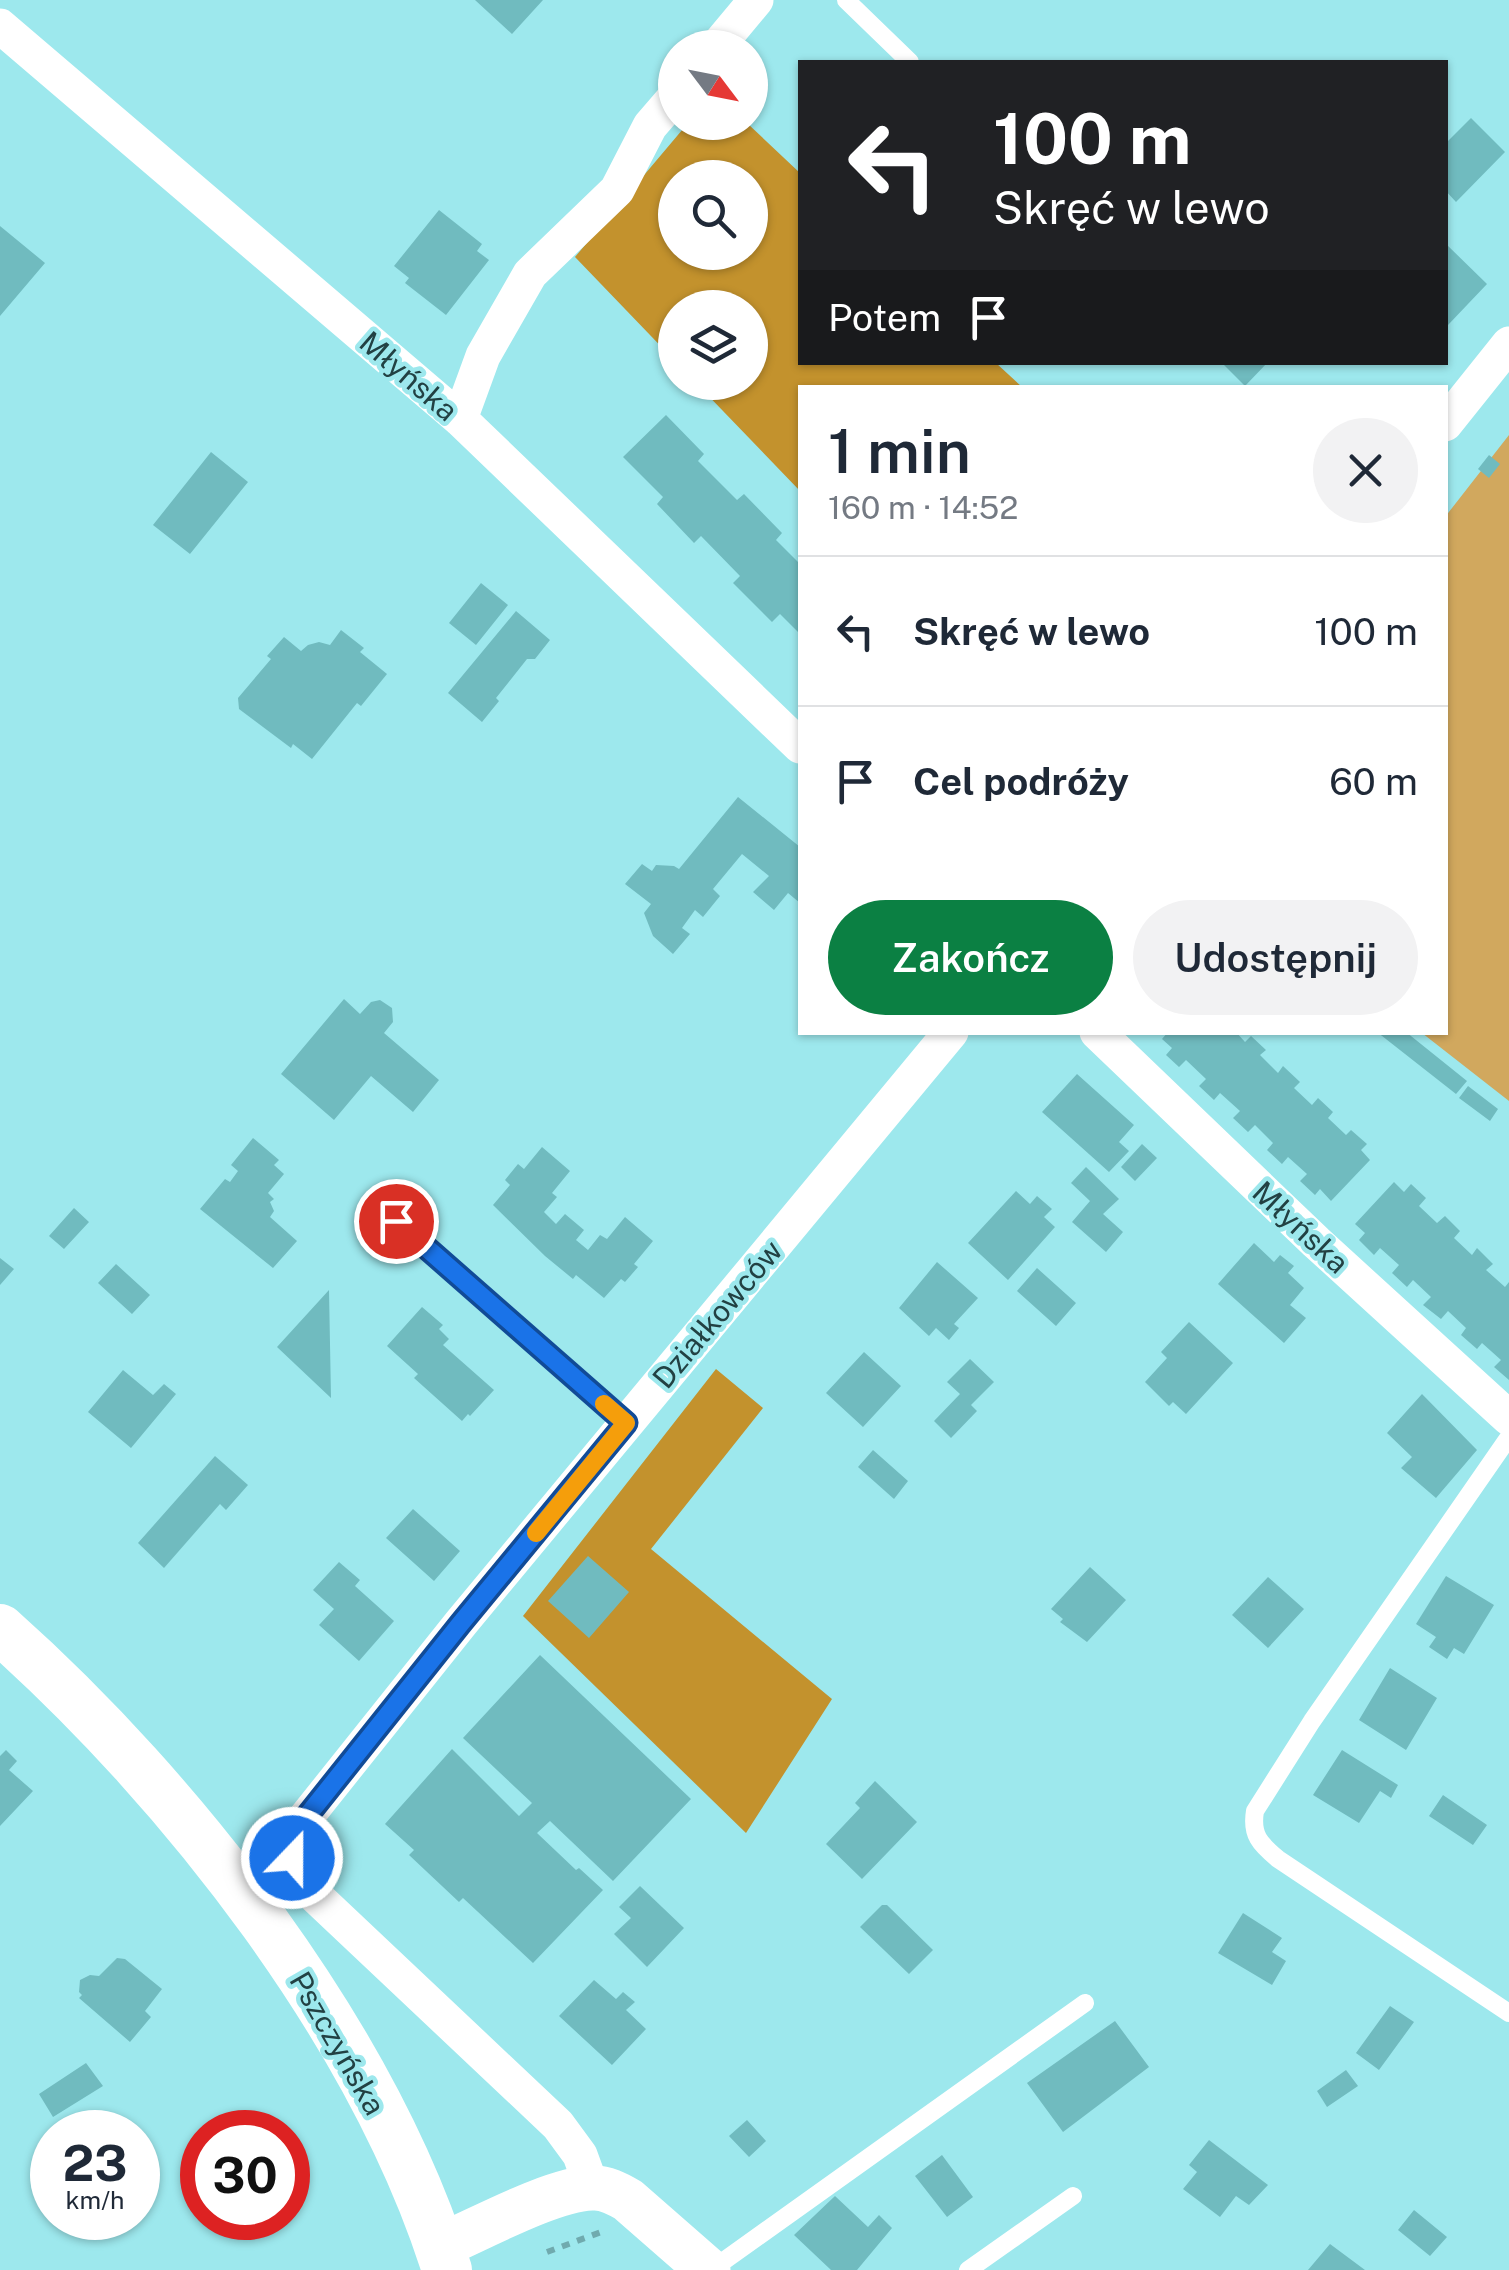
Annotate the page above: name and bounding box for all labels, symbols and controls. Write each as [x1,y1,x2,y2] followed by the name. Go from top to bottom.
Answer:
[658,30,768,140] north arrow
[658,30,768,400] map controls
[993,97,1191,180] text: 100 m
[828,100,958,230] icon: left
[658,160,768,270] button: search
[993,181,1270,234] text: Skręć w lewo
[658,290,768,400] button: layers
[961,290,1016,345] icon: arrive
[828,295,941,340] text: Potem
[353,324,465,428] street label: Młyńska
[828,416,971,487] text: 1 min
[1313,418,1418,523] button: close
[828,489,1018,526] text: 160 m · 14:52
[828,604,883,659] icon: left
[913,609,1150,654] text: Skręć w lewo
[1314,609,1418,654] text: 100 m
[828,754,883,809] icon: arrive
[913,759,1129,804] text: Cel podróży
[1329,759,1418,804] text: 60 m
[828,900,1113,1015] button: Zakończ
[1133,900,1418,1015] button: Udostępnij
[1246,1174,1356,1280] street label: Młyńska
[354,1179,439,1264] pin
[369,1194,424,1249] icon: arrive
[645,1233,789,1395] street label: Działkowców
[240,1806,344,1910] position arrow
[283,1965,393,2121] street label: Pszczyńska
[180,2110,310,2240] speed limit sign: 30
[62,2133,128,2192] text: 23
[66,2185,124,2215] text: km/h

